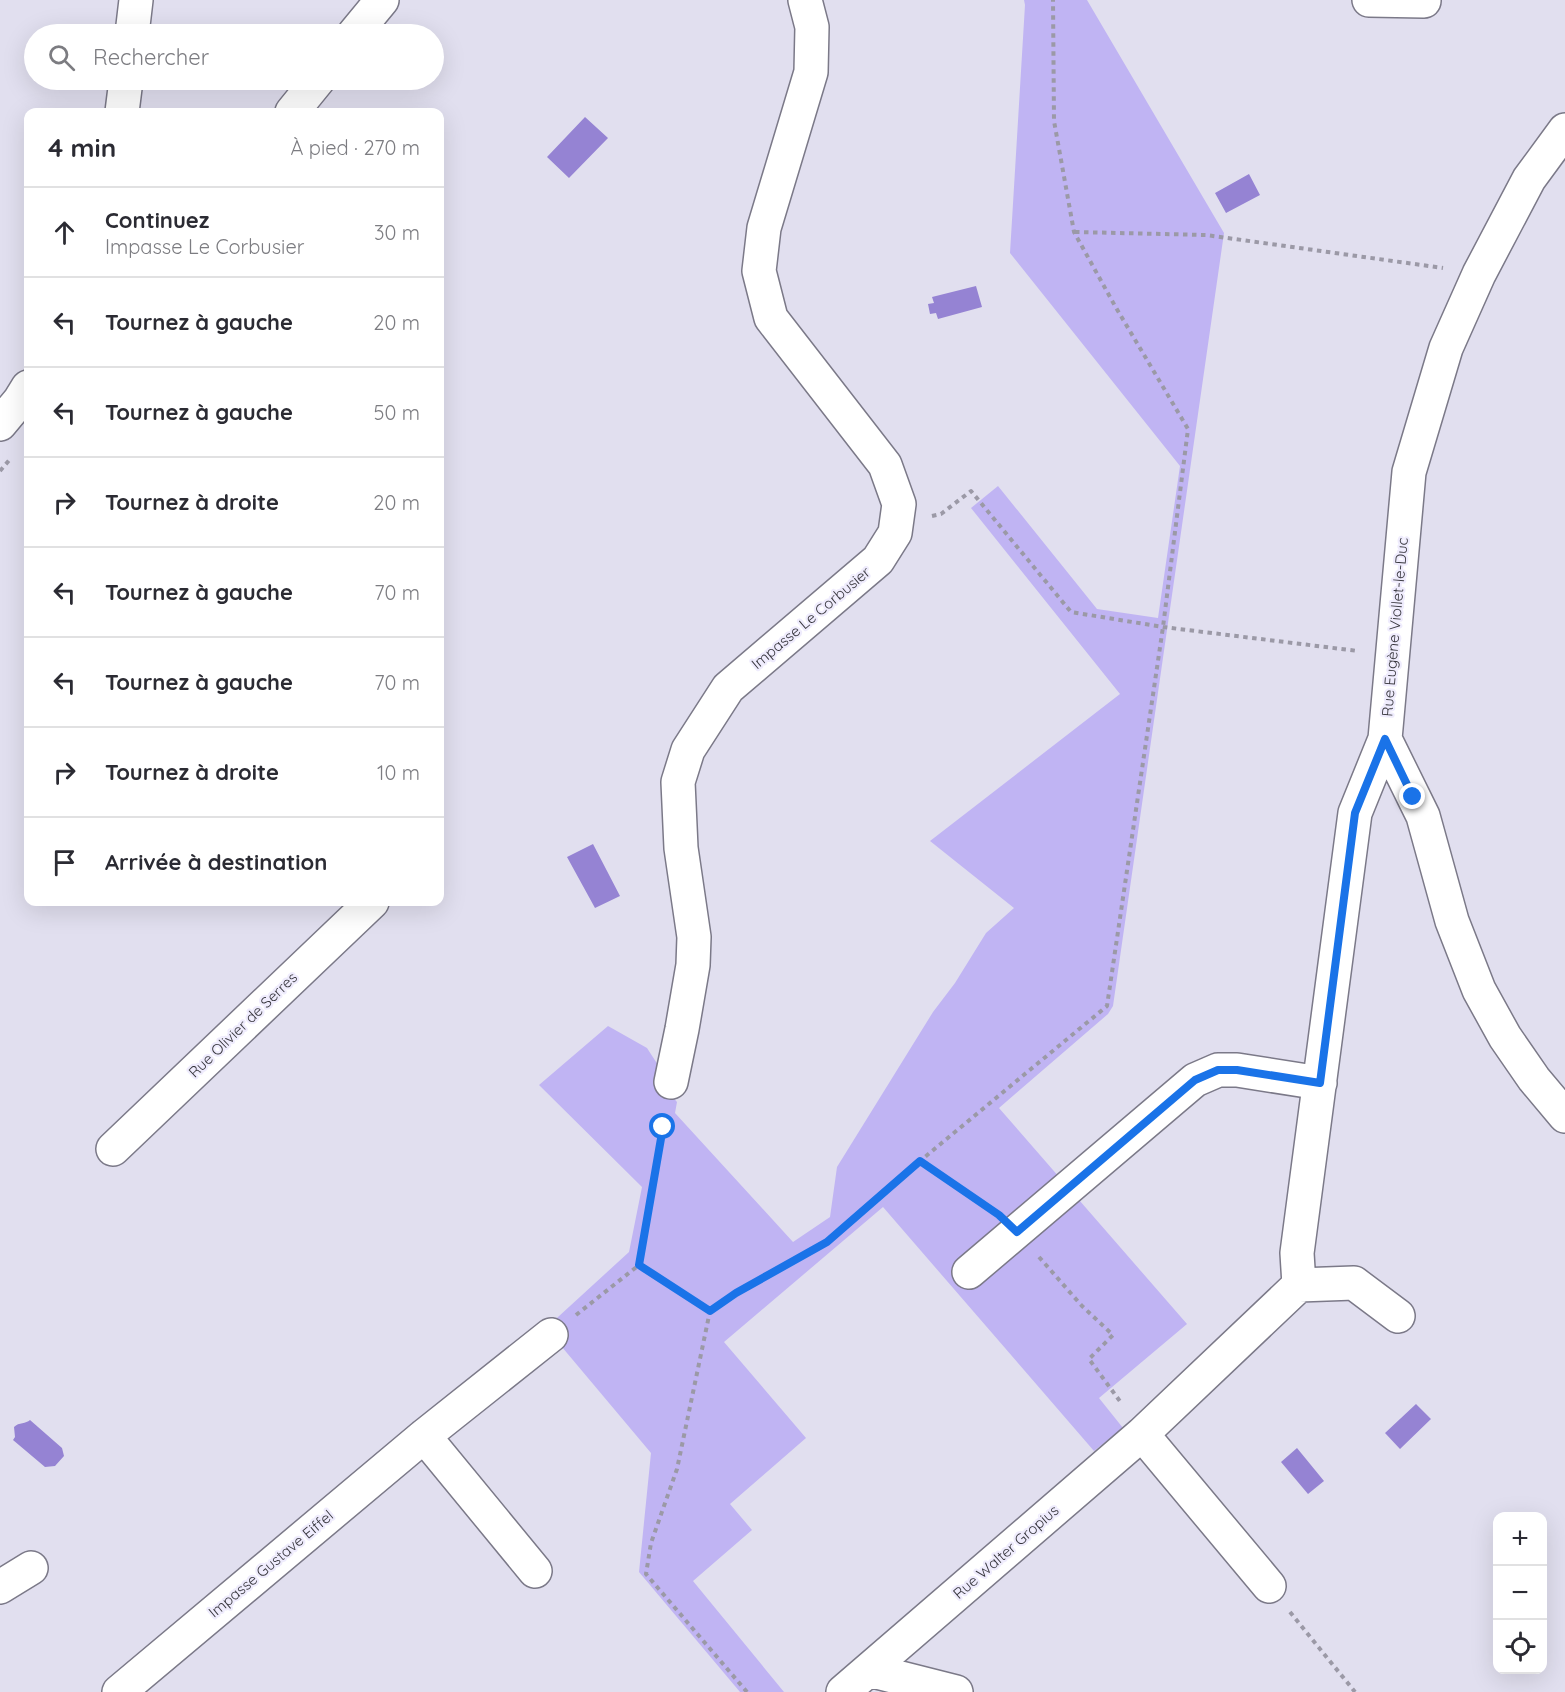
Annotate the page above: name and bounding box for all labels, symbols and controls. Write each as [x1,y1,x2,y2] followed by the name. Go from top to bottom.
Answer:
[24,24,444,90] search box
[45,41,78,74] icon: search
[93,43,209,71] text: Rechercher
[48,131,116,164] text: 4 min
[290,135,420,160] text: À pied · 270 m
[105,206,209,234] text: Continuez
[48,216,81,249] icon: ahead
[374,220,420,245] text: 30 m
[105,234,304,259] text: Impasse Le Corbusier
[48,306,81,339] icon: left
[105,308,293,336] text: Tournez à gauche
[373,310,420,335] text: 20 m
[48,396,81,429] icon: left
[105,398,293,426] text: Tournez à gauche
[374,400,420,425] text: 50 m
[48,486,81,519] icon: right
[105,488,279,516] text: Tournez à droite
[373,490,420,515] text: 20 m
[1377,536,1412,717] street label: Rue Eugène Viollet-le-Duc
[747,562,874,673] street label: Impasse Le Corbusier
[48,576,81,609] icon: left
[105,578,293,606] text: Tournez à gauche
[374,580,420,605] text: 70 m
[48,666,81,699] icon: left
[105,668,293,696] text: Tournez à gauche
[374,670,420,695] text: 70 m
[48,756,81,789] icon: right
[105,758,279,786] text: Tournez à droite
[377,760,420,785] text: 10 m
[1399,783,1425,809] route end
[48,846,81,879] icon: arrive
[105,848,327,876] text: Arrivée à destination
[184,968,301,1081] street label: Rue Olivier de Serres
[649,1113,675,1139] route start
[949,1500,1062,1603] street label: Rue Walter Gropius
[204,1506,337,1621] street label: Impasse Gustave Eiffel
[1493,1512,1547,1674] map controls
[1493,1512,1547,1566] button: +
[1493,1566,1547,1620] button: −
[1493,1620,1547,1674] button: locate

